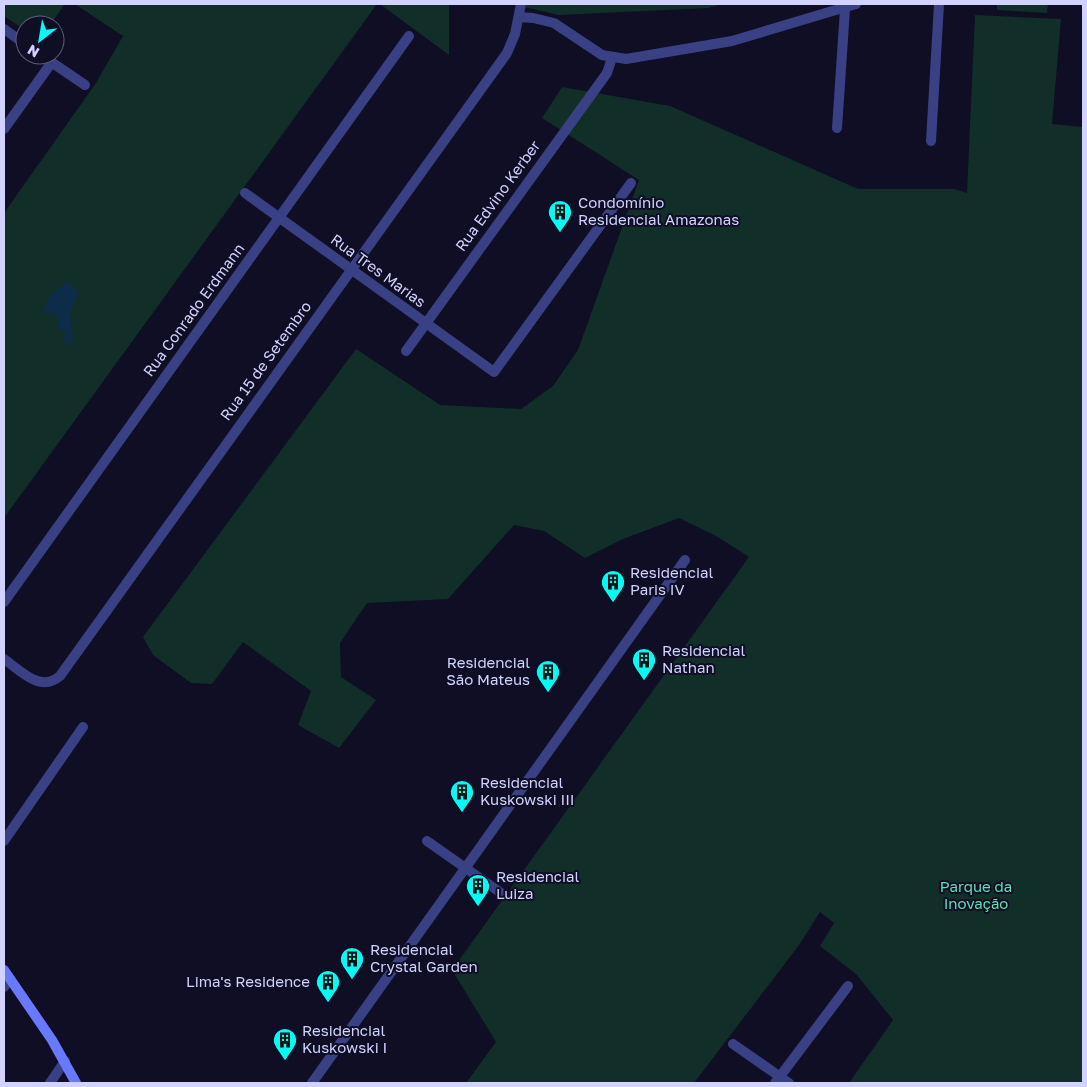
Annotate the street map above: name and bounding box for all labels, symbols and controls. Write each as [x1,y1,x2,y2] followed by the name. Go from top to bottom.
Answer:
[15,15,65,65] north arrow
[24,42,42,62] text: N
[451,137,543,254] street label: Rua Edvino Kerber
[578,193,739,228] place label: Condomínio Residencial Amazonas
[547,199,573,233] building icon: Condomínio Residencial Amazonas
[328,230,430,311] street label: Rua Tres Marias
[139,239,248,379] street label: Rua Conrado Erdmann
[216,297,314,423] street label: Rua 15 de Setembro
[630,563,714,598] place label: Residencial Paris IV
[600,569,626,603] building icon: Residencial Paris IV
[662,641,746,676] place label: Residencial Nathan
[631,647,657,681] building icon: Residencial Nathan
[446,653,530,688] place label: Residencial São Mateus
[535,659,561,693] building icon: Residencial São Mateus
[480,773,575,808] place label: Residencial Kuskowski III
[449,779,475,813] building icon: Residencial Kuskowski III
[496,867,580,902] place label: Residencial Luiza
[465,873,491,907] building icon: Residencial Luiza
[940,877,1012,912] park label: Parque da Inovação
[370,940,478,975] place label: Residencial Crystal Garden
[339,946,365,980] building icon: Residencial Crystal Garden
[315,969,341,1003] building icon: Lima's Residence
[186,972,310,990] place label: Lima's Residence
[302,1021,387,1056] place label: Residencial Kuskowski I
[272,1027,298,1061] building icon: Residencial Kuskowski I

